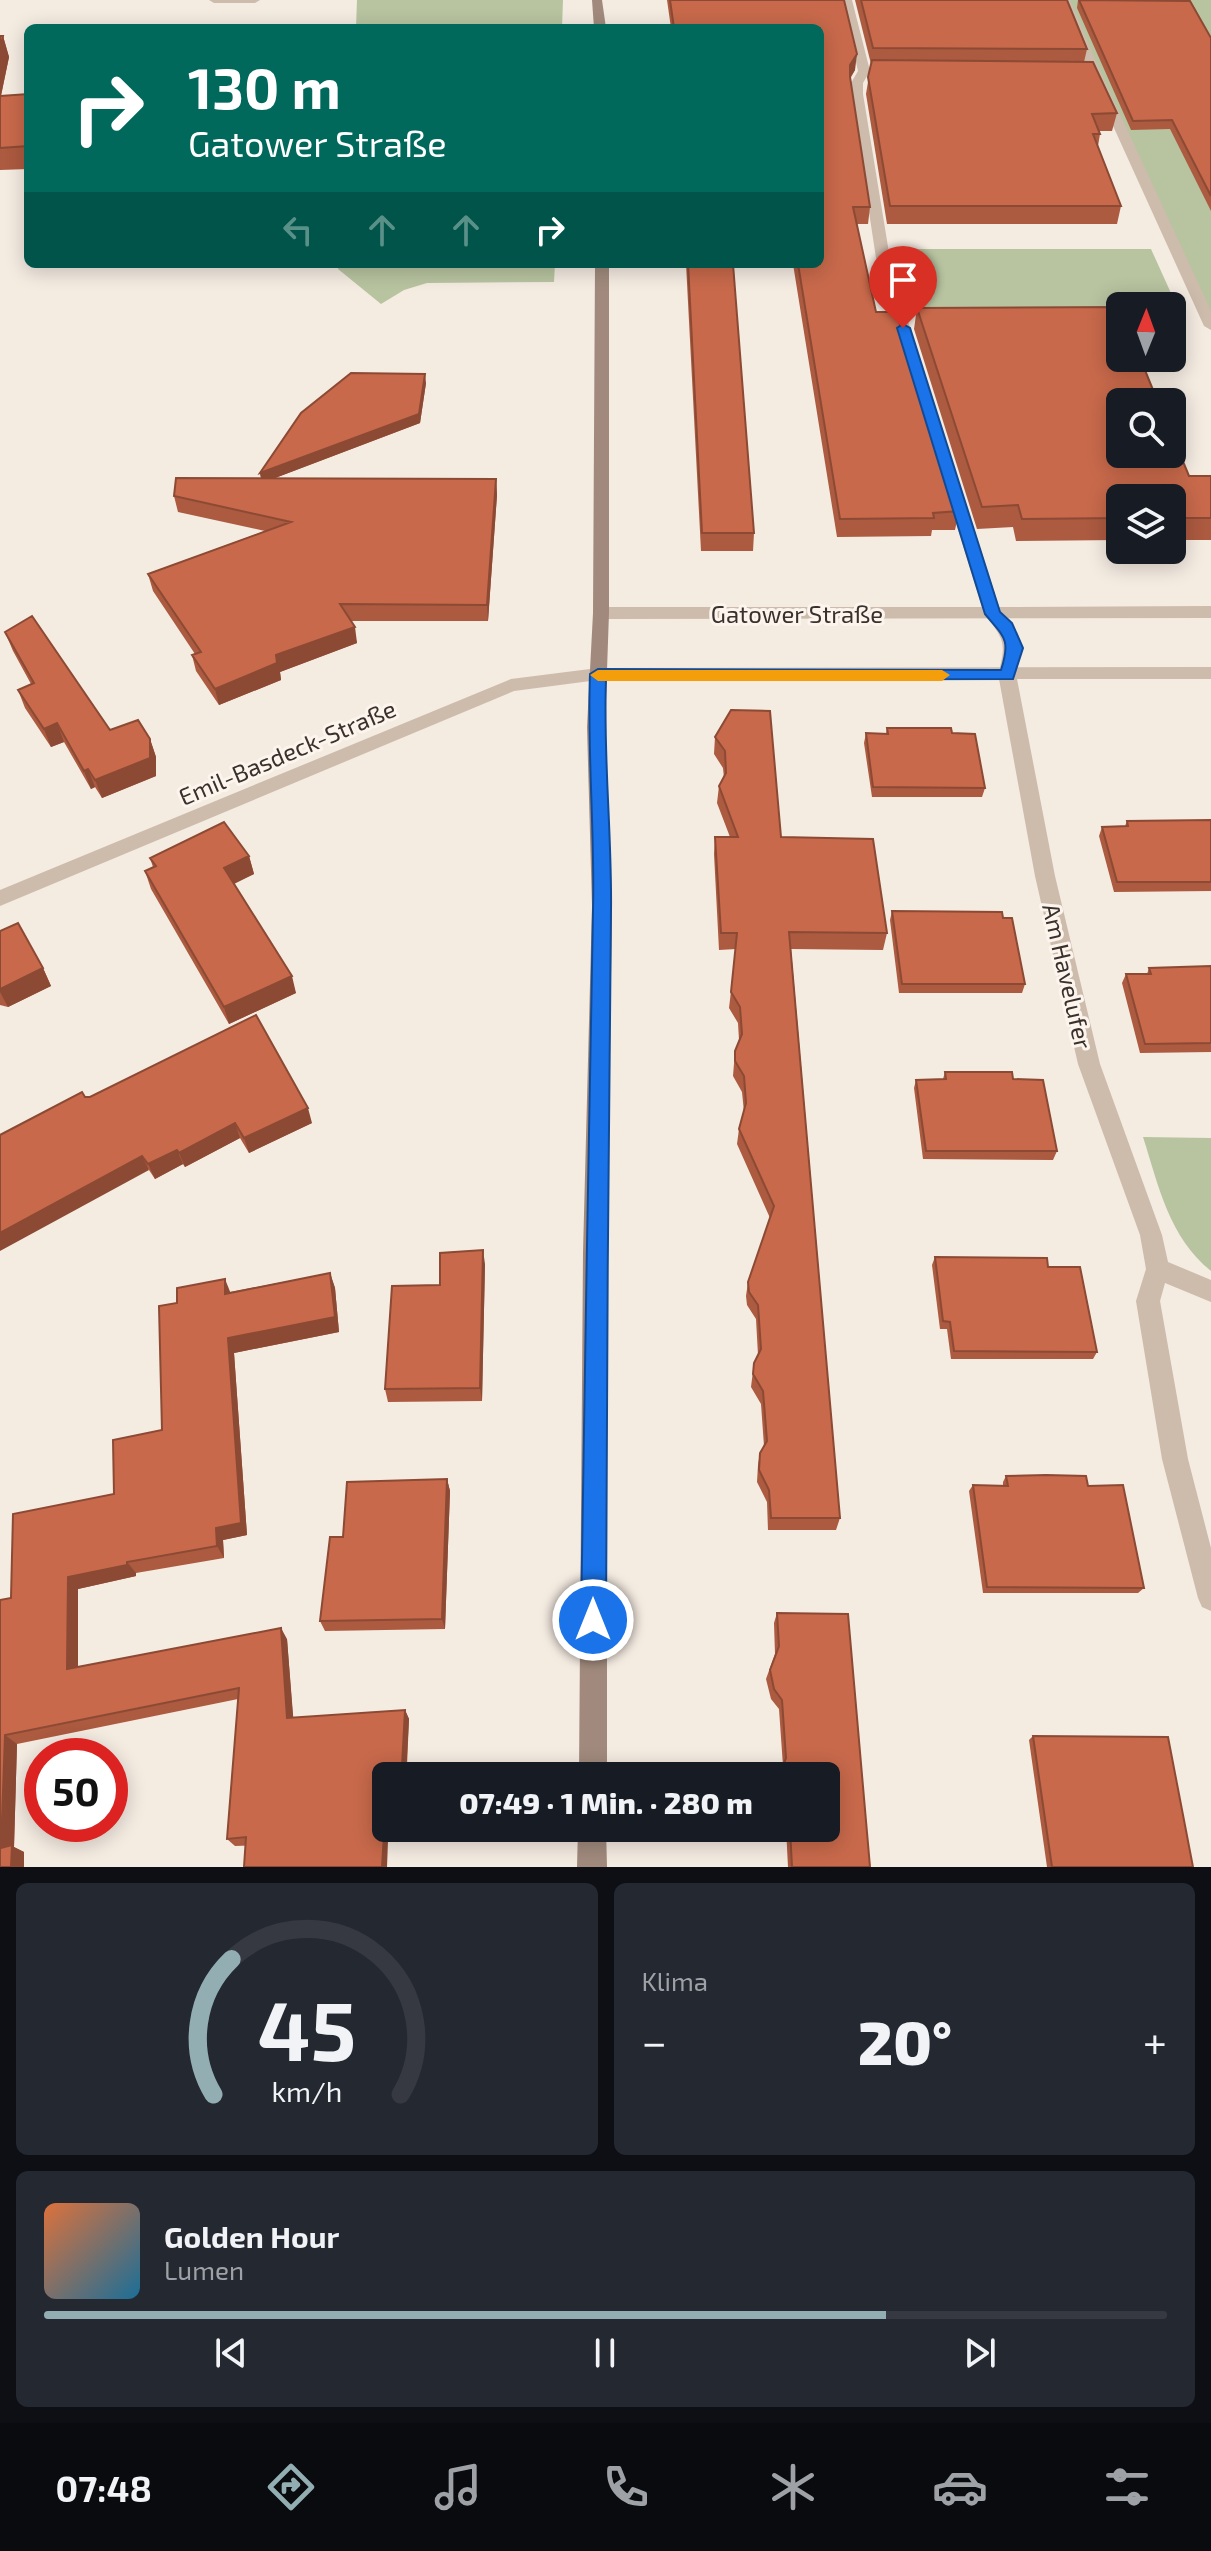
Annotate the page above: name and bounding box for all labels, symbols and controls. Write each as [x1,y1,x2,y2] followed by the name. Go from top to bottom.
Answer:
[188,53,341,120] text: 130 m
[56,56,160,160] icon: right
[188,121,447,164] text: Gatower Straße
[276,208,320,252] icon: left
[360,208,404,252] icon: ahead
[444,208,488,252] icon: ahead
[528,208,572,252] icon: right
[869,246,937,328] pin
[881,258,925,302] icon: arrive
[1106,292,1186,372] north arrow
[1106,292,1186,564] map controls
[1106,388,1186,468] button: search
[1106,484,1186,564] button: layers
[711,599,883,628] street label: Gatower Straße
[174,693,400,811] street label: Emil-Basdeck-Straße
[1037,901,1099,1052] street label: Am Havelufer
[551,1578,635,1662] position arrow
[24,1738,128,1842] speed limit sign: 50
[459,1784,753,1820] text: 07:49 · 1 Min. · 280 m
[642,1965,708,1996] text: Klima
[257,1978,356,2078] text: 45
[858,2005,952,2077] text: 20°
[642,2014,667,2067] text: −
[1143,2014,1167,2067] text: +
[271,2073,342,2108] text: km/h
[164,2218,339,2254] text: Golden Hour
[164,2254,244,2285] text: Lumen
[209,2331,253,2375] icon: previous
[583,2331,627,2375] icon: pause
[958,2331,1002,2375] icon: next
[263,2459,319,2515] icon: directions
[430,2459,486,2515] icon: music
[598,2459,654,2515] icon: phone
[765,2459,821,2515] icon: climate
[932,2459,988,2515] icon: car
[1099,2459,1155,2515] icon: filters
[56,2466,152,2509] text: 07:48

